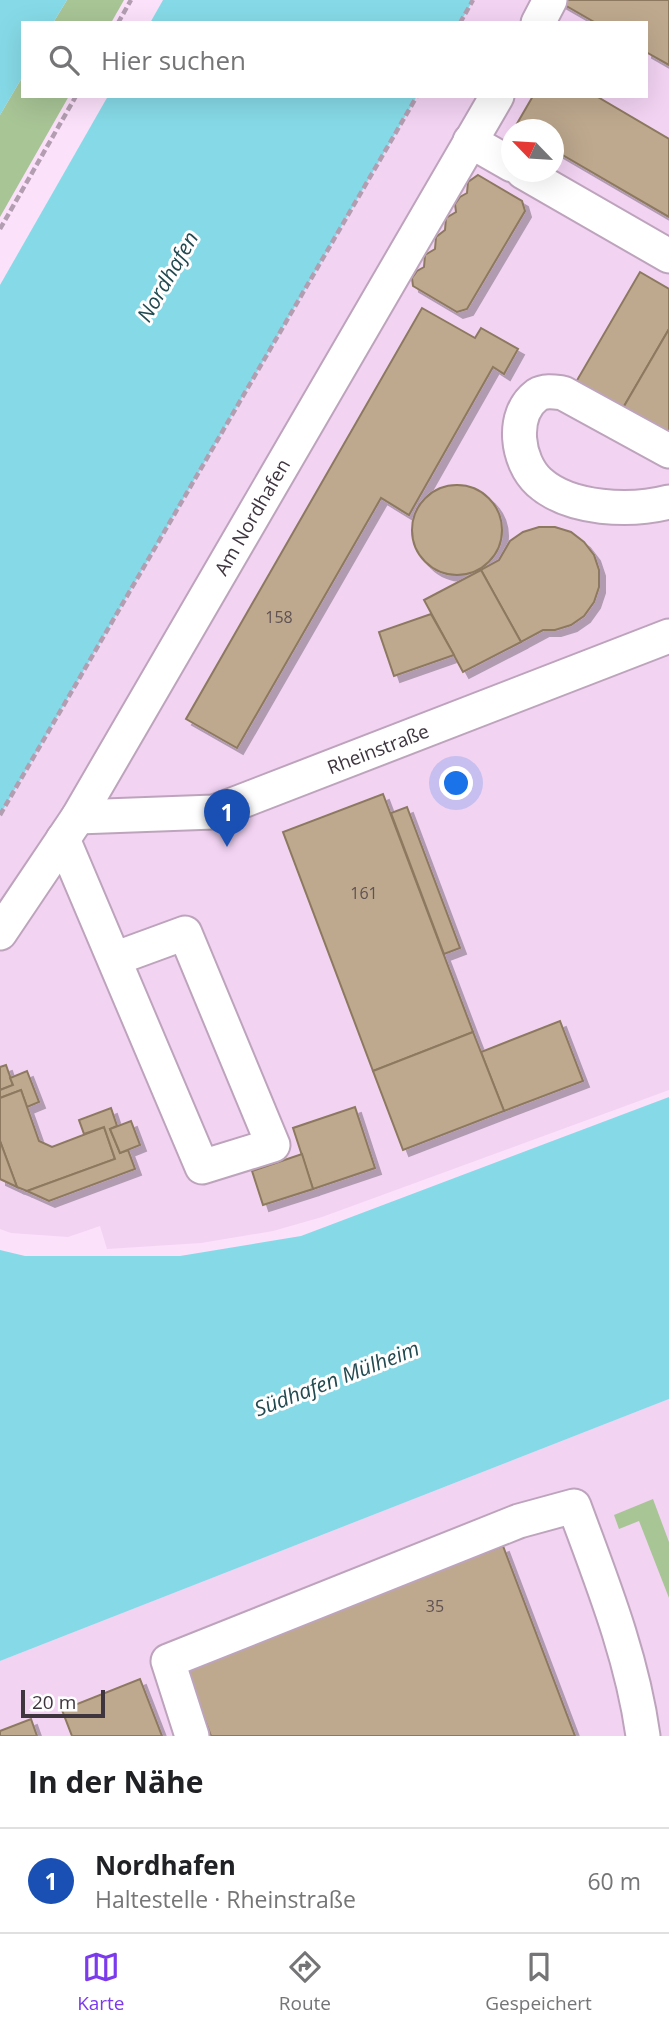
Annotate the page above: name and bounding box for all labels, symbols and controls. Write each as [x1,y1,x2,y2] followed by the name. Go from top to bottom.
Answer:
[21,21,648,98] search box
[45,41,83,79] icon: search
[101,42,246,78] text: Hier suchen
[501,119,564,182] north arrow
[130,226,204,327] water label: Nordhafen
[208,454,296,580] street label: Am Nordhafen
[265,606,293,628] house number: 158
[323,718,433,780] street label: Rheinstraße
[439,766,473,800] your location
[204,789,250,847] pin: 1
[350,882,378,904] house number: 161
[250,1334,423,1422] water label: Südhafen Mülheim
[426,1595,444,1617] house number: 35
[21,1687,105,1719] scale bar
[32,1689,76,1715] text: 20 m
[28,1761,204,1802] text: In der Nähe
[95,1847,236,1883] text: Nordhafen
[44,1865,58,1897] text: 1
[587,1865,641,1897] text: 60 m
[95,1883,356,1915] text: Haltestelle · Rheinstraße
[77,1948,125,2016] tab: Karte
[279,1948,331,2016] tab: Route
[485,1948,592,2016] tab: Gespeichert

